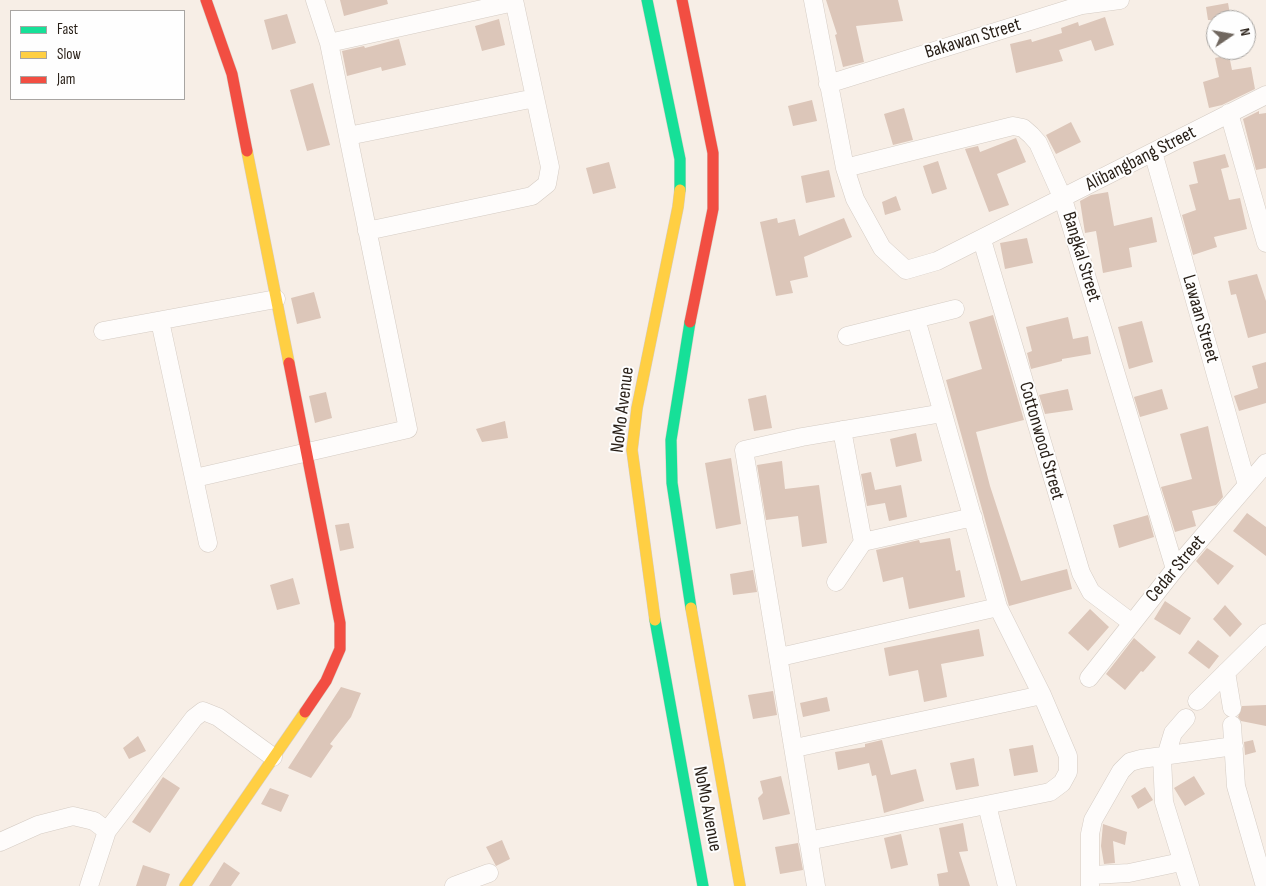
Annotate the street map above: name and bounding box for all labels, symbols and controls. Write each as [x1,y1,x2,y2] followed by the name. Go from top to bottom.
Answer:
[10,10,185,100] legend
[1206,10,1256,60] north arrow
[922,14,1024,64] street label: Bakawan Street
[57,20,78,39] text: Fast
[1236,27,1254,37] text: N
[57,45,81,64] text: Slow
[57,70,75,89] text: Jam
[1082,121,1200,197] street label: Alibangbang Street
[1057,209,1105,305] street label: Bangkal Street
[1177,272,1223,366] street label: Lawaan Street
[606,366,640,454] street label: NoMo Avenue
[1013,379,1069,503] street label: Cottonwood Street
[1141,531,1211,607] street label: Cedar Street
[688,765,726,853] street label: NoMo Avenue

